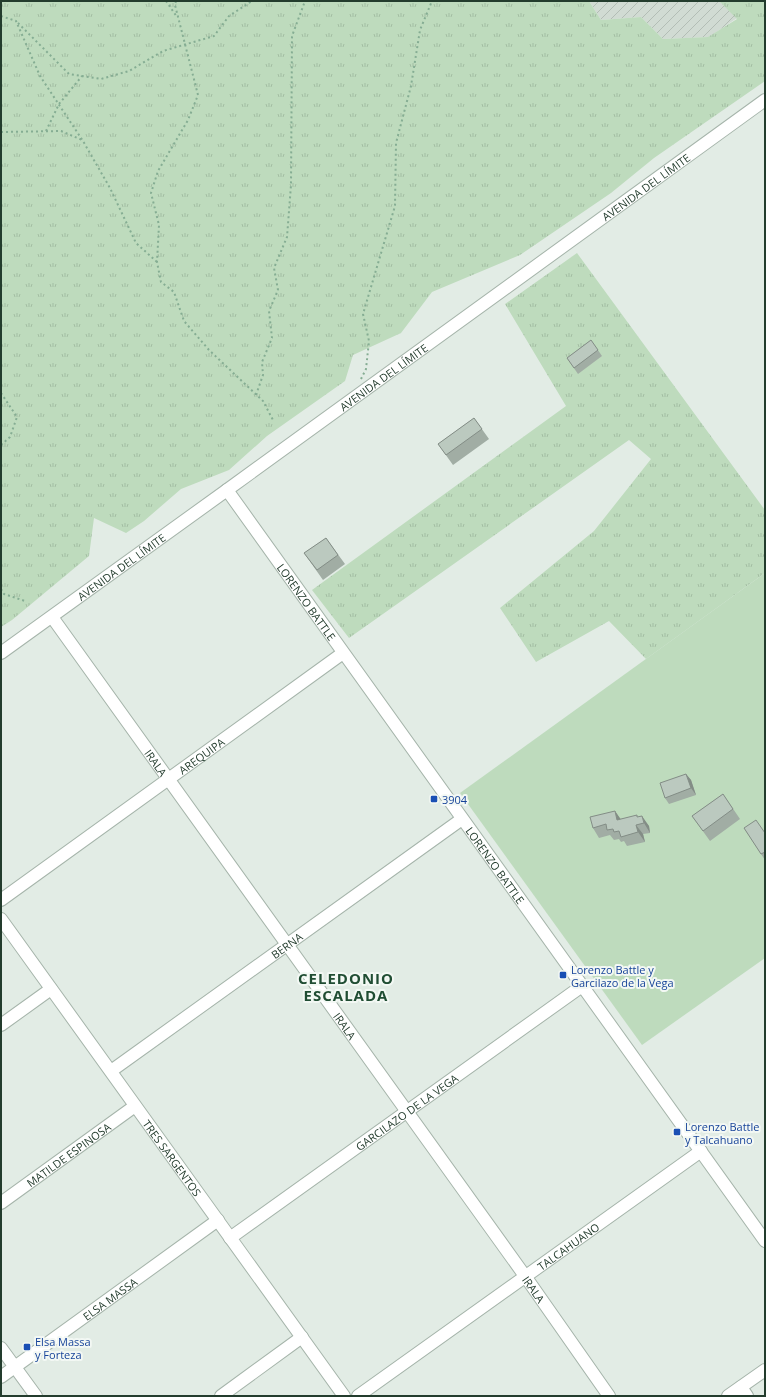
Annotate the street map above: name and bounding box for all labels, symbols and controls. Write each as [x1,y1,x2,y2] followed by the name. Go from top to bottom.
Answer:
[598,150,693,224] street label: AVENIDA DEL LÍMITE
[336,340,430,414] street label: AVENIDA DEL LÍMITE
[74,529,168,603] street label: AVENIDA DEL LÍMITE
[274,560,340,643] street label: LORENZO BATTLE
[175,734,227,777] street label: AREQUIPA
[142,746,171,779] street label: IRALA
[442,792,468,807] place label: 3904
[429,794,439,804] marker: 3904
[463,824,528,907] street label: LORENZO BATTLE
[268,929,305,961] street label: BERNA
[571,962,674,990] place label: Lorenzo Battle y Garcilazo de la Vega
[298,968,394,1005] district label: CELEDONIO ESCALADA
[558,970,568,980] marker: Lorenzo Battle y Garcilazo de la Vega
[331,1009,360,1042] street label: IRALA
[352,1070,461,1153] street label: GARCILAZO DE LA VEGA
[140,1116,205,1199] street label: TRES SARGENTOS
[23,1119,113,1190] street label: MATILDE ESPINOSA
[685,1119,759,1147] place label: Lorenzo Battle y Talcahuano
[672,1127,682,1137] marker: Lorenzo Battle y Talcahuano
[534,1219,602,1273] street label: TALCAHUANO
[519,1273,549,1305] street label: IRALA
[79,1274,140,1323] street label: ELSA MASSA
[35,1334,91,1362] place label: Elsa Massa y Forteza
[22,1342,32,1352] marker: Elsa Massa y Forteza

